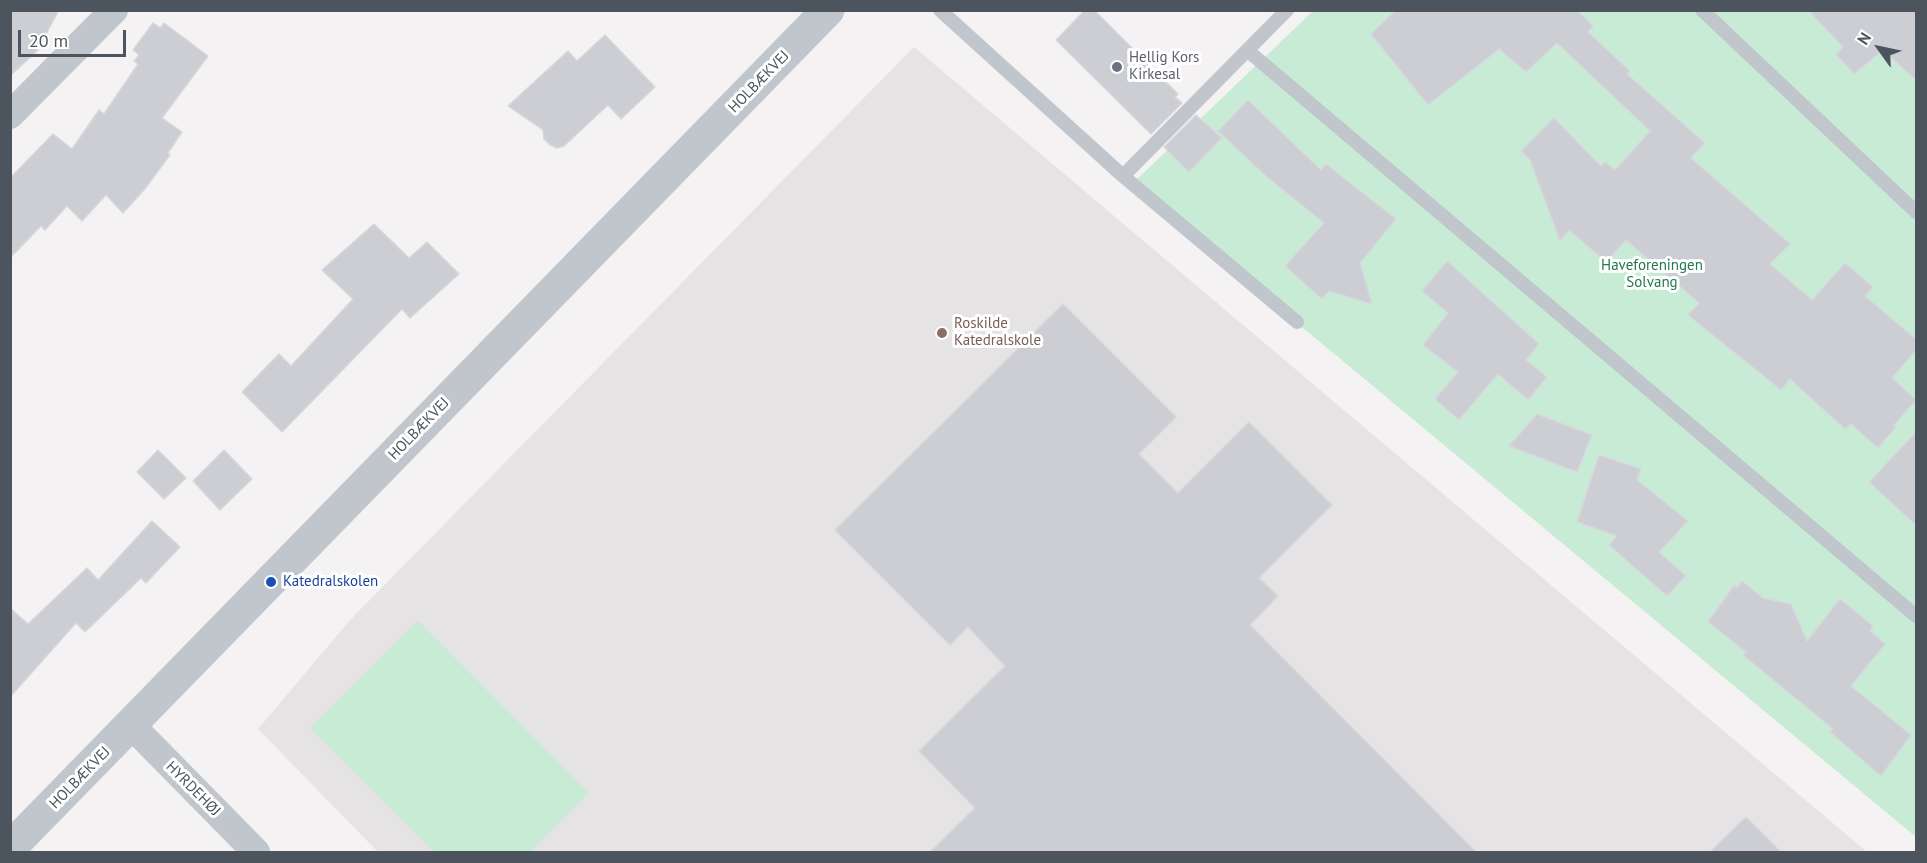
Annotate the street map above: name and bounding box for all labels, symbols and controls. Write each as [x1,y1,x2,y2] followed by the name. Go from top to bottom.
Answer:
[21,18,129,56] scale bar
[1849,18,1909,78] north arrow
[1853,28,1875,48] text: N
[29,29,68,52] text: 20 m
[725,47,793,117] street label: HOLBÆKVEJ
[1129,49,1199,84] place label: Hellig Kors Kirkesal
[1110,60,1124,74] marker: Hellig Kors Kirkesal
[1601,257,1703,292] park label: Haveforeningen Solvang
[954,315,1041,350] place label: Roskilde Katedralskole
[935,326,949,340] marker: Roskilde Katedralskole
[385,394,453,464] street label: HOLBÆKVEJ
[283,573,378,591] place label: Katedralskolen
[264,575,278,589] marker: Katedralskolen
[46,743,114,813] street label: HOLBÆKVEJ
[162,758,224,820] street label: HYRDEHØJ

